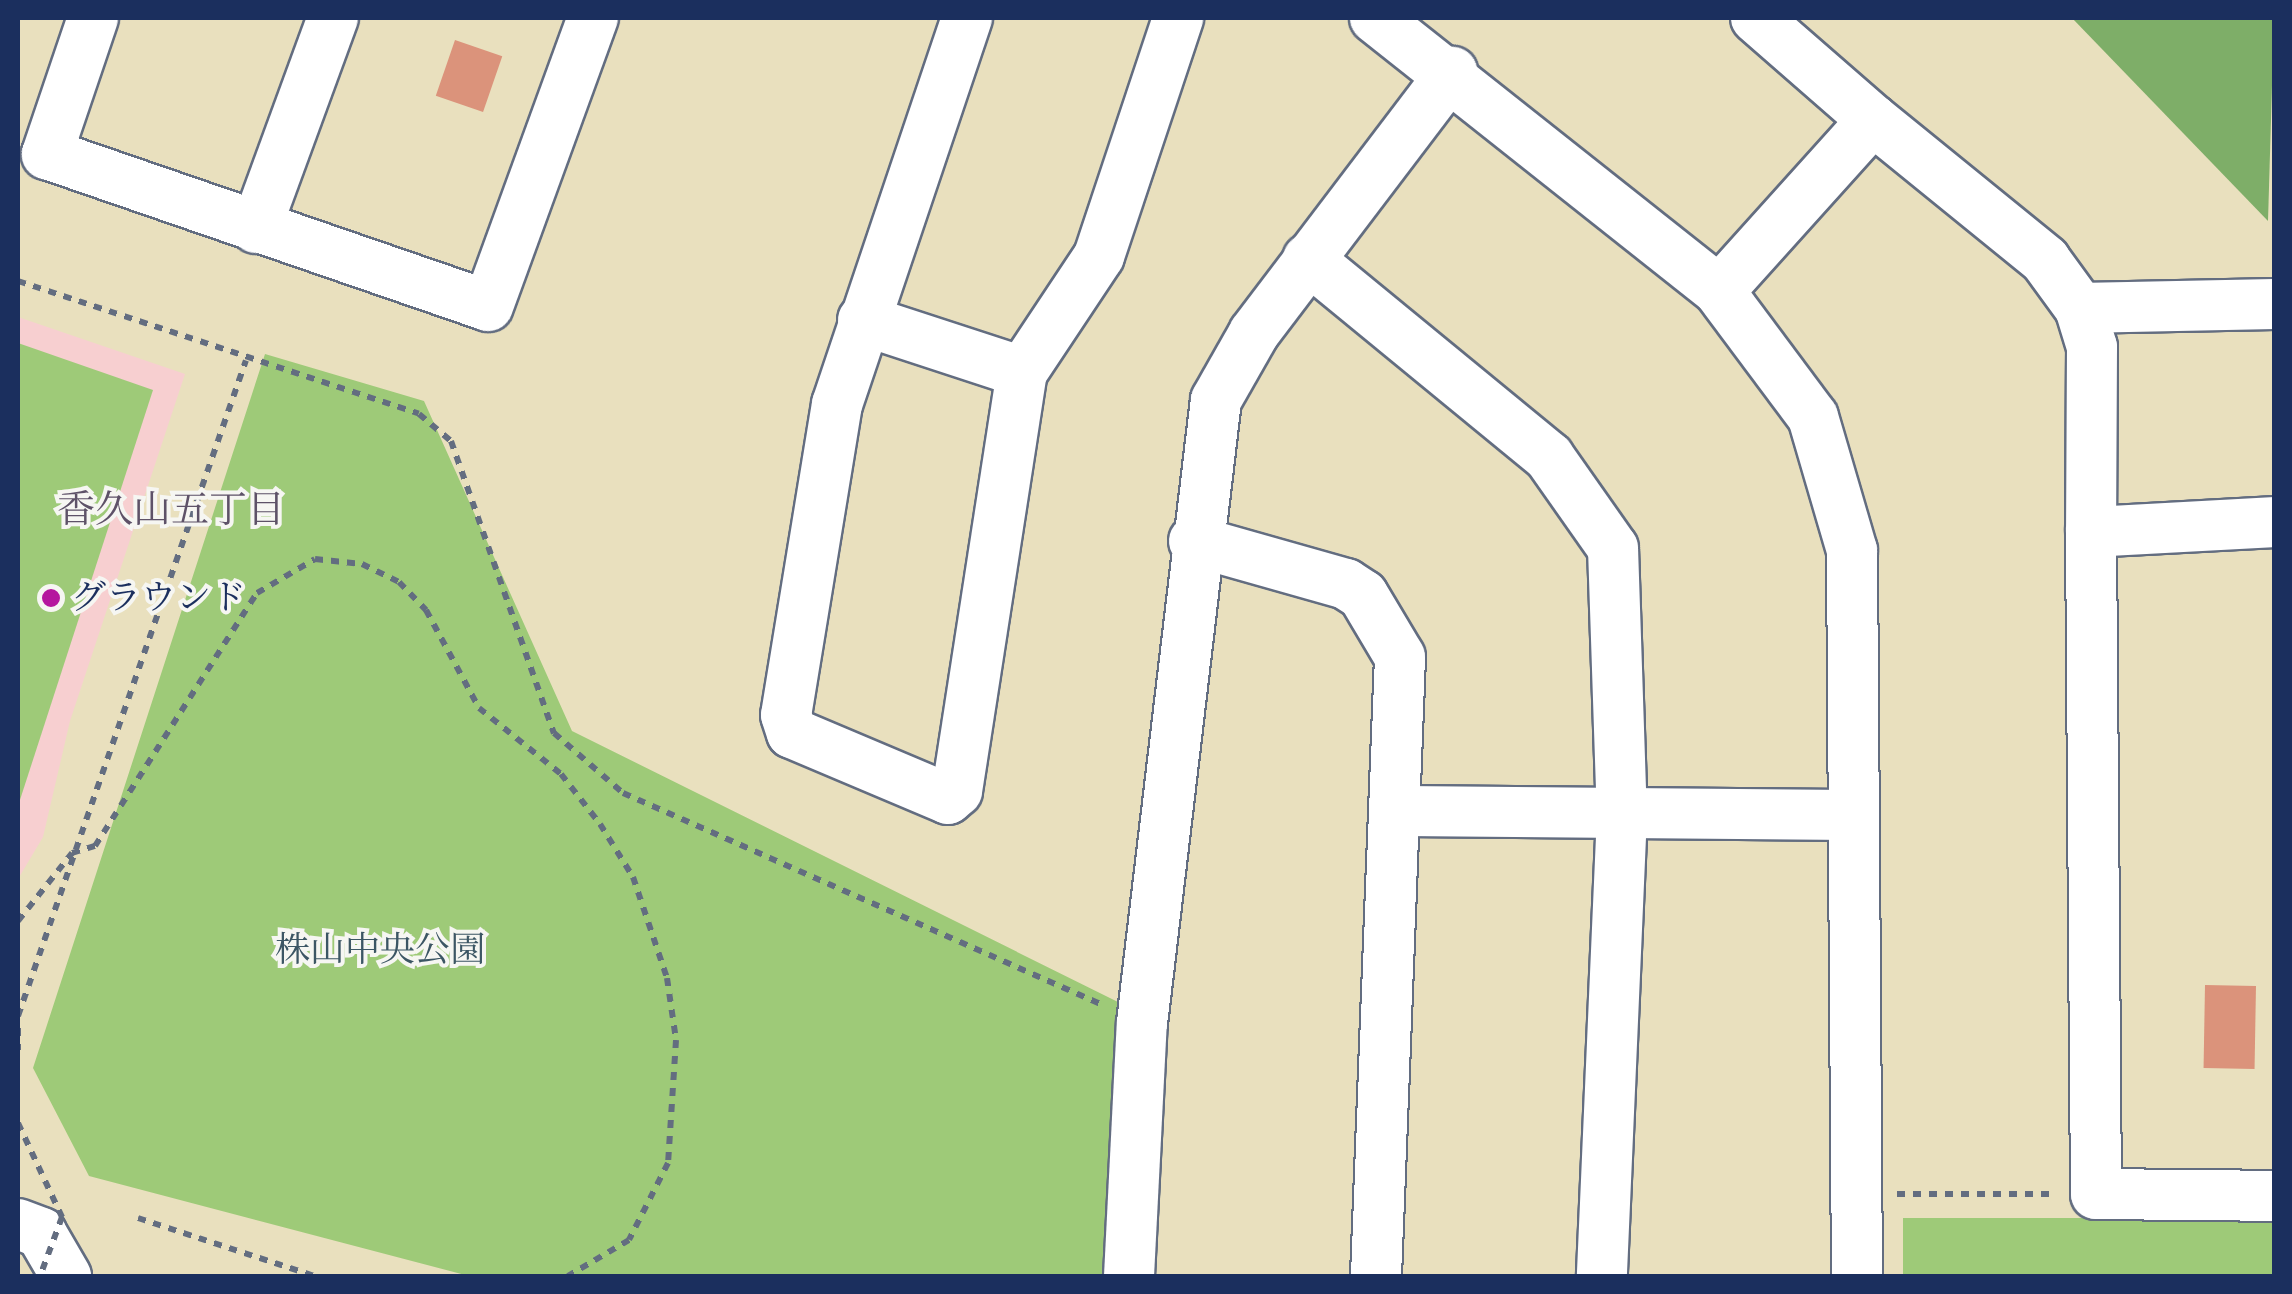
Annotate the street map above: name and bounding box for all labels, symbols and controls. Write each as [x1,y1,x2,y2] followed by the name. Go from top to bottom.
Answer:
[57,487,285,533] district label: 香久山五丁目
[71,577,246,619] place label: グラウンド
[40,587,62,609] marker: グラウンド
[275,929,485,971] park label: 株山中央公園

